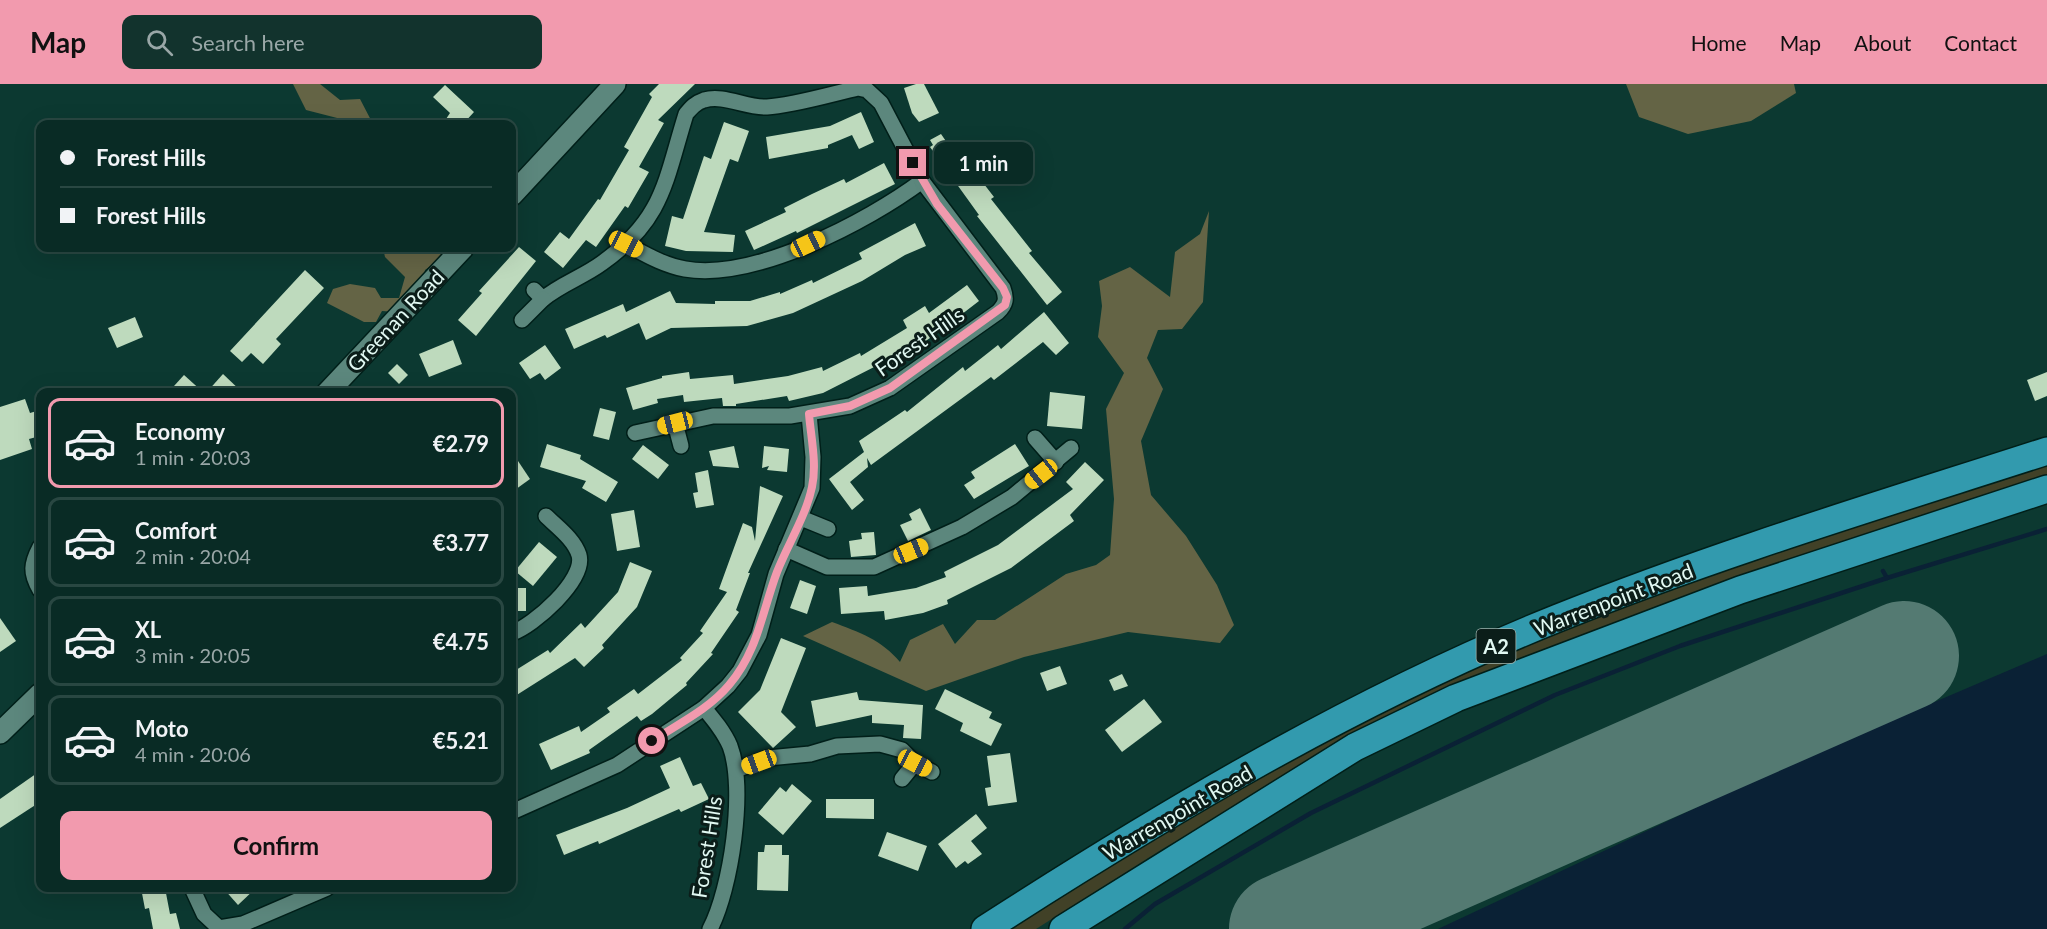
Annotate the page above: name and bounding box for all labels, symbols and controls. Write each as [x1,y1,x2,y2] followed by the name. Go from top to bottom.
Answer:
[122,15,542,69] search box
[30,25,86,59] text: Map
[143,26,176,59] icon: search
[191,29,305,56] text: Search here
[1691,30,1747,55] text: Home
[1780,30,1821,55] text: Map
[1854,30,1911,55] text: About
[1944,30,2017,55] text: Contact
[934,142,1033,184] callout: 1 min
[96,144,206,171] text: Forest Hills
[899,149,926,176] route end
[959,151,1008,175] text: 1 min
[96,202,206,229] text: Forest Hills
[606,228,646,260] car
[788,228,828,260] car
[341,264,449,376] street label: Greenan Road
[870,301,968,381] street label: Forest Hills
[655,410,695,436] car
[63,416,117,470] icon: car
[135,418,225,445] text: Economy
[433,430,489,457] text: €2.79
[135,445,251,469] text: 1 min · 20:03
[1021,456,1061,492] car
[63,515,117,569] icon: car
[135,517,217,544] text: Comfort
[433,529,489,556] text: €3.77
[891,536,931,566] car
[135,544,251,568] text: 2 min · 20:04
[1530,557,1696,641] street label: Warrenpoint Road
[63,614,117,668] icon: car
[135,616,161,643] text: XL
[433,628,489,655] text: €4.75
[1476,629,1516,663] road number: A2
[135,643,251,667] text: 3 min · 20:05
[63,713,117,767] icon: car
[135,715,189,742] text: Moto
[433,727,489,754] text: €5.21
[638,727,665,754] route start
[135,742,251,766] text: 4 min · 20:06
[739,747,779,777] car
[895,747,935,779] car
[1098,759,1256,865] street label: Warrenpoint Road
[686,794,726,900] street label: Forest Hills
[60,811,492,880] button: Confirm

